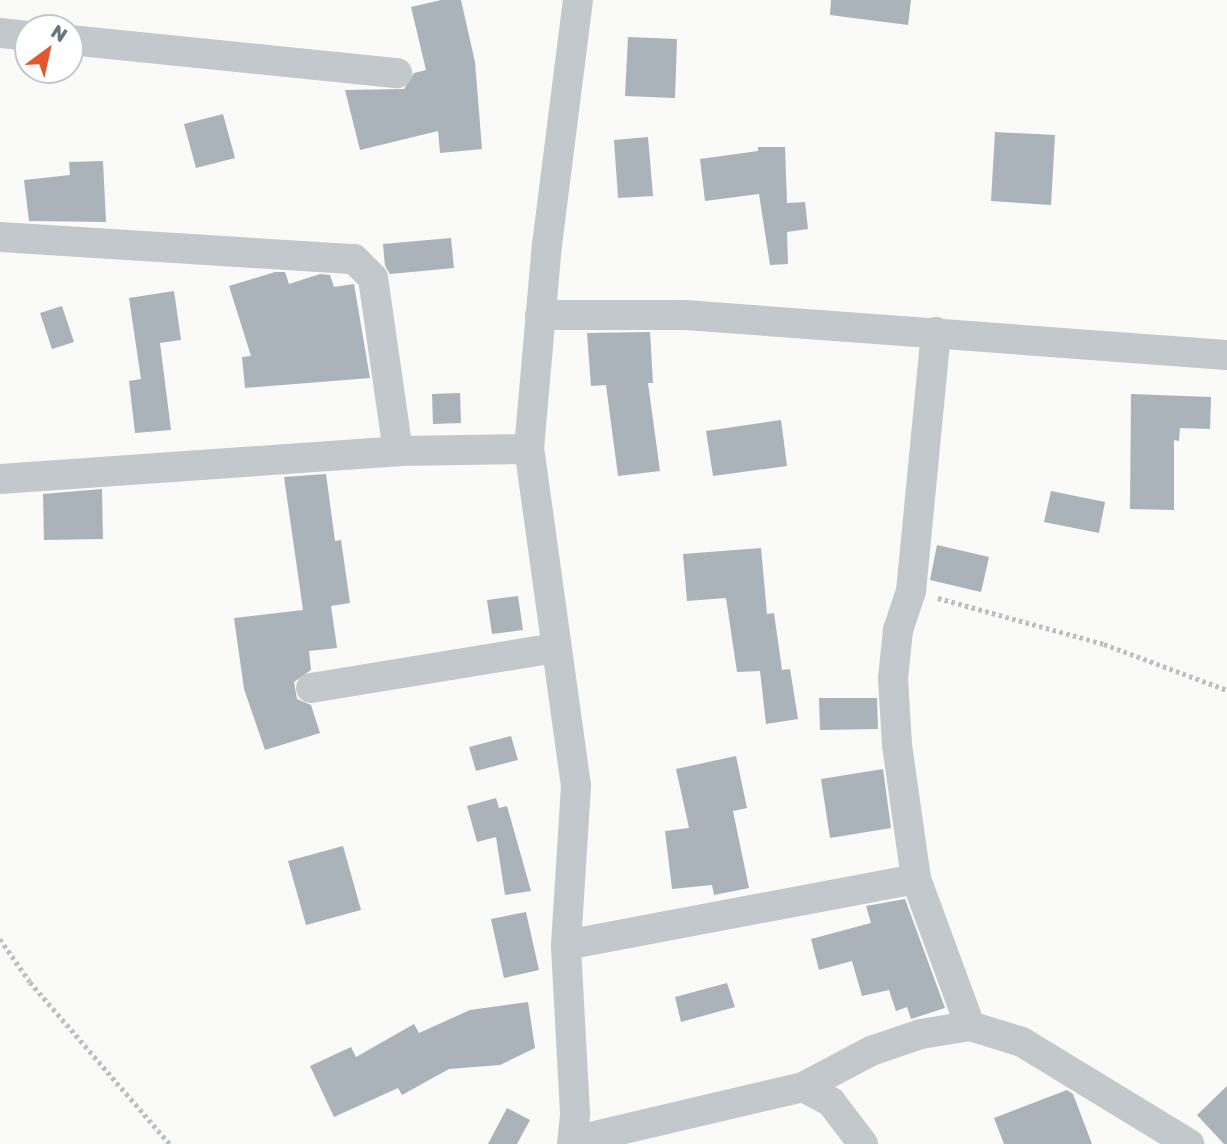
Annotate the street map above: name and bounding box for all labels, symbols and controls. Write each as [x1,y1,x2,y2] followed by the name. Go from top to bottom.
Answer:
[14,14,84,84] north arrow
[47,19,72,46] text: N

